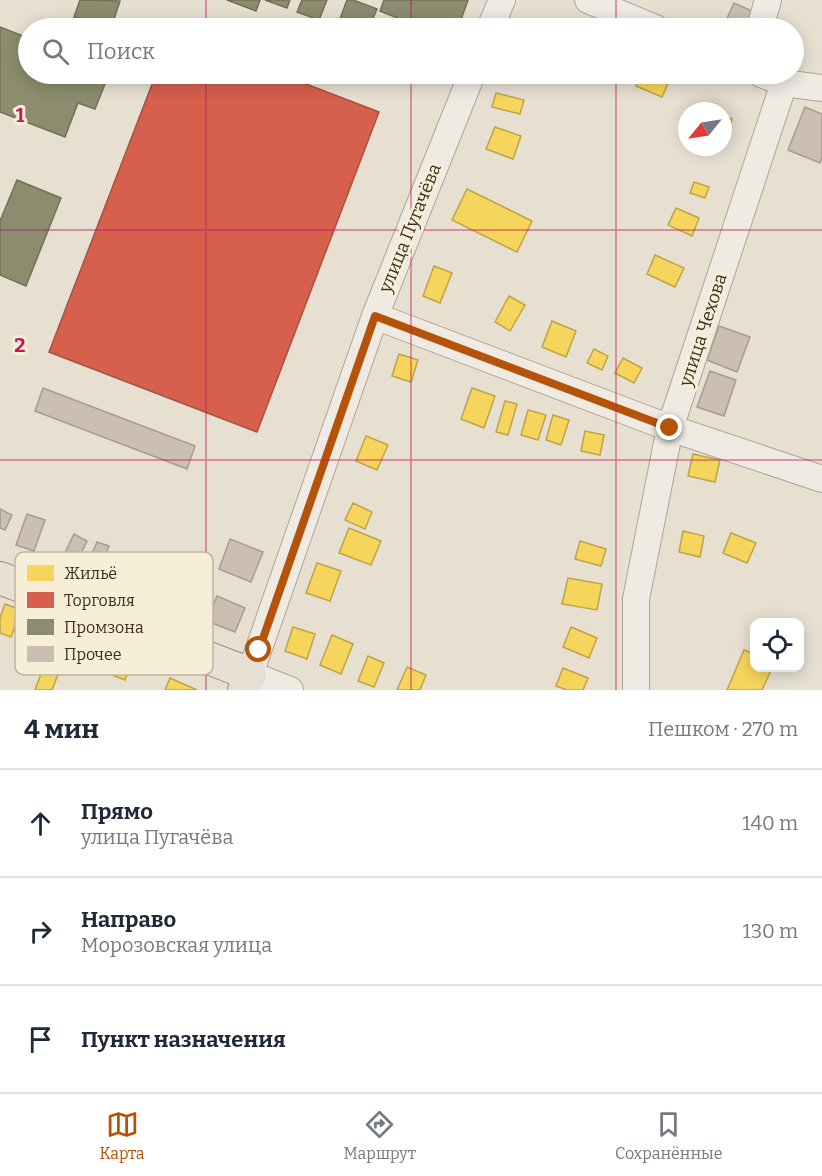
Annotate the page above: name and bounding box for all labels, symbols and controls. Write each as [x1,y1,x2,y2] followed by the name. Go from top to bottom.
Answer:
[18,18,804,84] search box
[39,35,72,68] icon: search
[87,38,155,65] text: Поиск
[678,102,732,156] north arrow
[16,103,25,127] text: 1
[374,160,446,297] street label: улица Пугачёва
[674,270,732,390] street label: улица Чехова
[14,333,26,357] text: 2
[656,414,682,440] route end
[15,552,213,675] legend
[64,564,117,583] text: Жильё
[64,591,135,610] text: Торговля
[64,618,144,637] text: Промзона
[750,618,804,672] map controls
[750,618,804,672] button: locate
[245,636,271,662] route start
[64,645,122,664] text: Прочее
[24,714,99,745] text: 4 мин
[648,717,798,741] text: Пешком · 270 m
[81,798,153,825] text: Прямо
[24,807,57,840] icon: ahead
[742,811,798,835] text: 140 m
[81,825,234,849] text: улица Пугачёва
[81,906,176,933] text: Направо
[24,915,57,948] icon: right
[743,919,798,943] text: 130 m
[81,933,272,957] text: Морозовская улица
[24,1023,57,1056] icon: arrive
[81,1026,286,1053] text: Пункт назначения
[99,1108,145,1163] tab: Карта
[344,1108,416,1163] tab: Маршрут
[615,1108,723,1163] tab: Сохранённые

